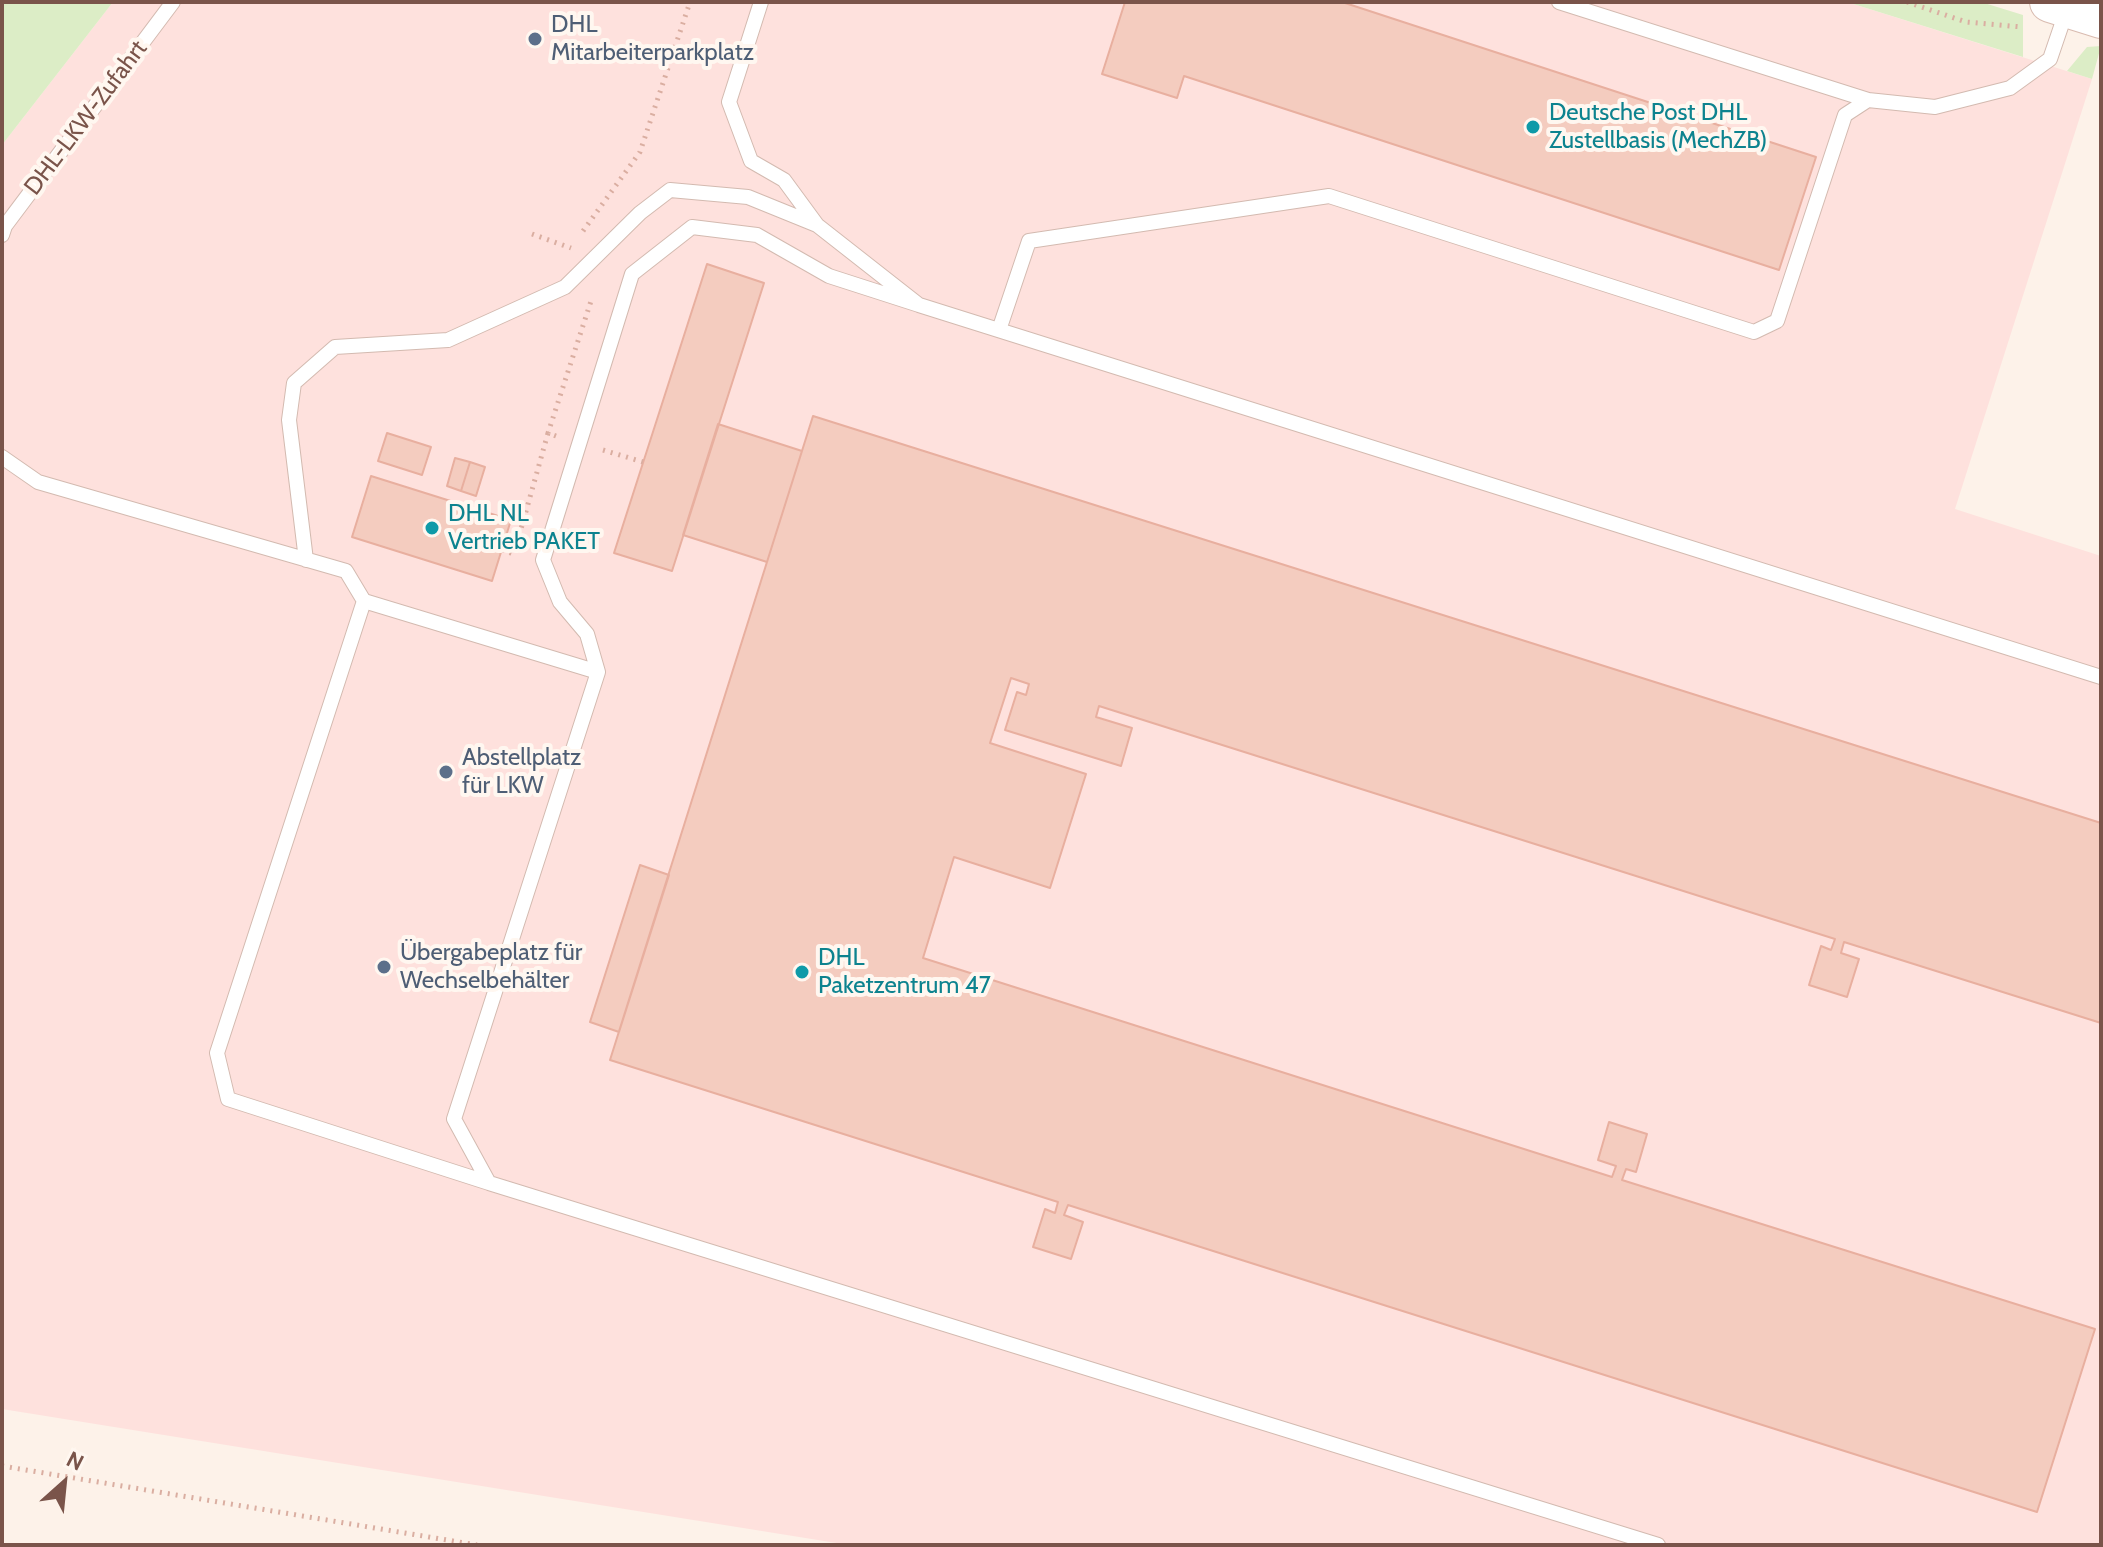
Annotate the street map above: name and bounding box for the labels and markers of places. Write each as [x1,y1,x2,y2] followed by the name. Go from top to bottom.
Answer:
[551,11,754,67] place label: DHL Mitarbeiterparkplatz
[526,30,544,48] marker: DHL Mitarbeiterparkplatz
[1549,99,1767,155] place label: Deutsche Post DHL Zustellbasis (MechZB)
[1524,118,1542,136] marker: Deutsche Post DHL Zustellbasis (MechZB)
[448,500,600,556] place label: DHL NL Vertrieb PAKET
[423,519,441,537] marker: DHL NL Vertrieb PAKET
[462,744,581,800] place label: Abstellplatz für LKW
[437,763,455,781] marker: Abstellplatz für LKW
[400,939,582,995] place label: Übergabeplatz für Wechselbehälter
[818,944,991,1000] place label: DHL Paketzentrum 47
[375,958,393,976] marker: Übergabeplatz für Wechselbehälter
[793,963,811,981] marker: DHL Paketzentrum 47

